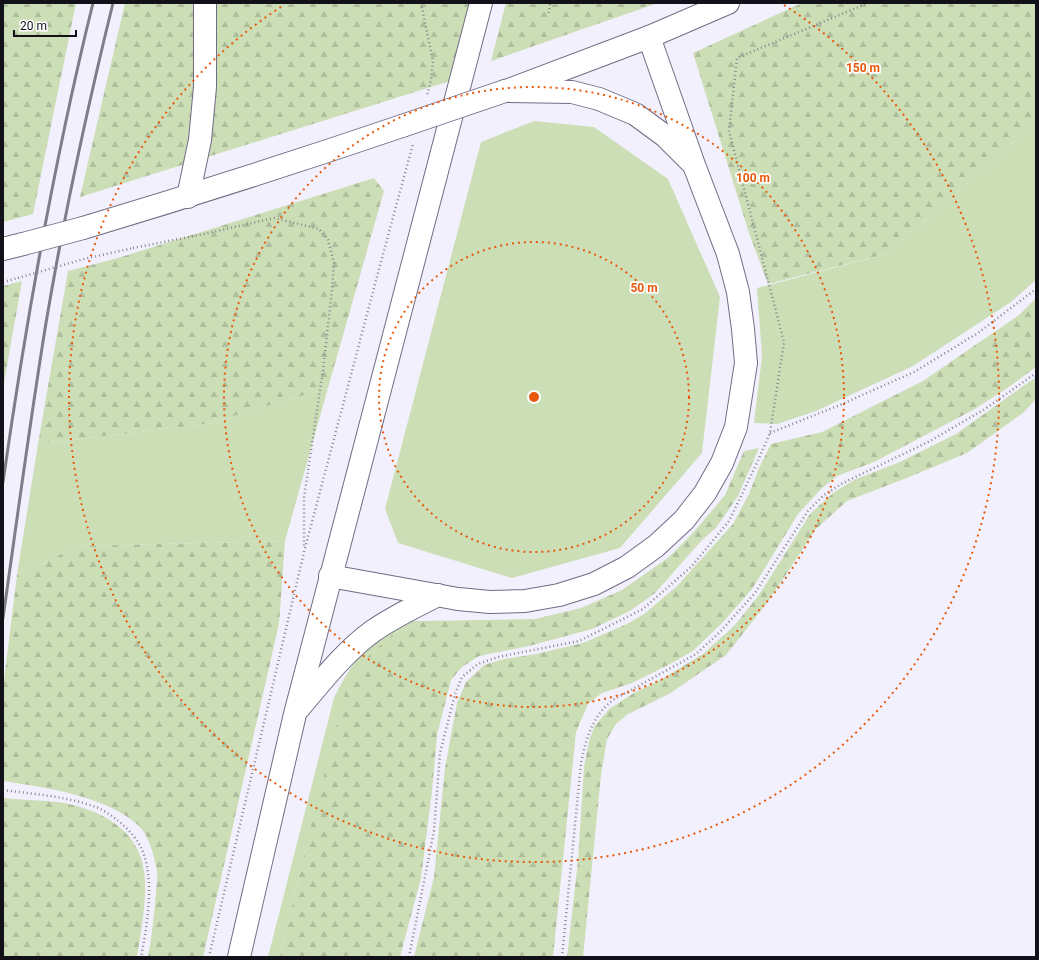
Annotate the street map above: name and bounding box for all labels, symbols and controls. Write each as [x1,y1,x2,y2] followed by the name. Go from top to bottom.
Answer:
[14,12,76,38] scale bar
[20,19,47,33] text: 20 m
[846,61,880,75] text: 150 m
[736,171,770,185] text: 100 m
[630,281,658,295] text: 50 m
[527,390,541,404] centre of rings

